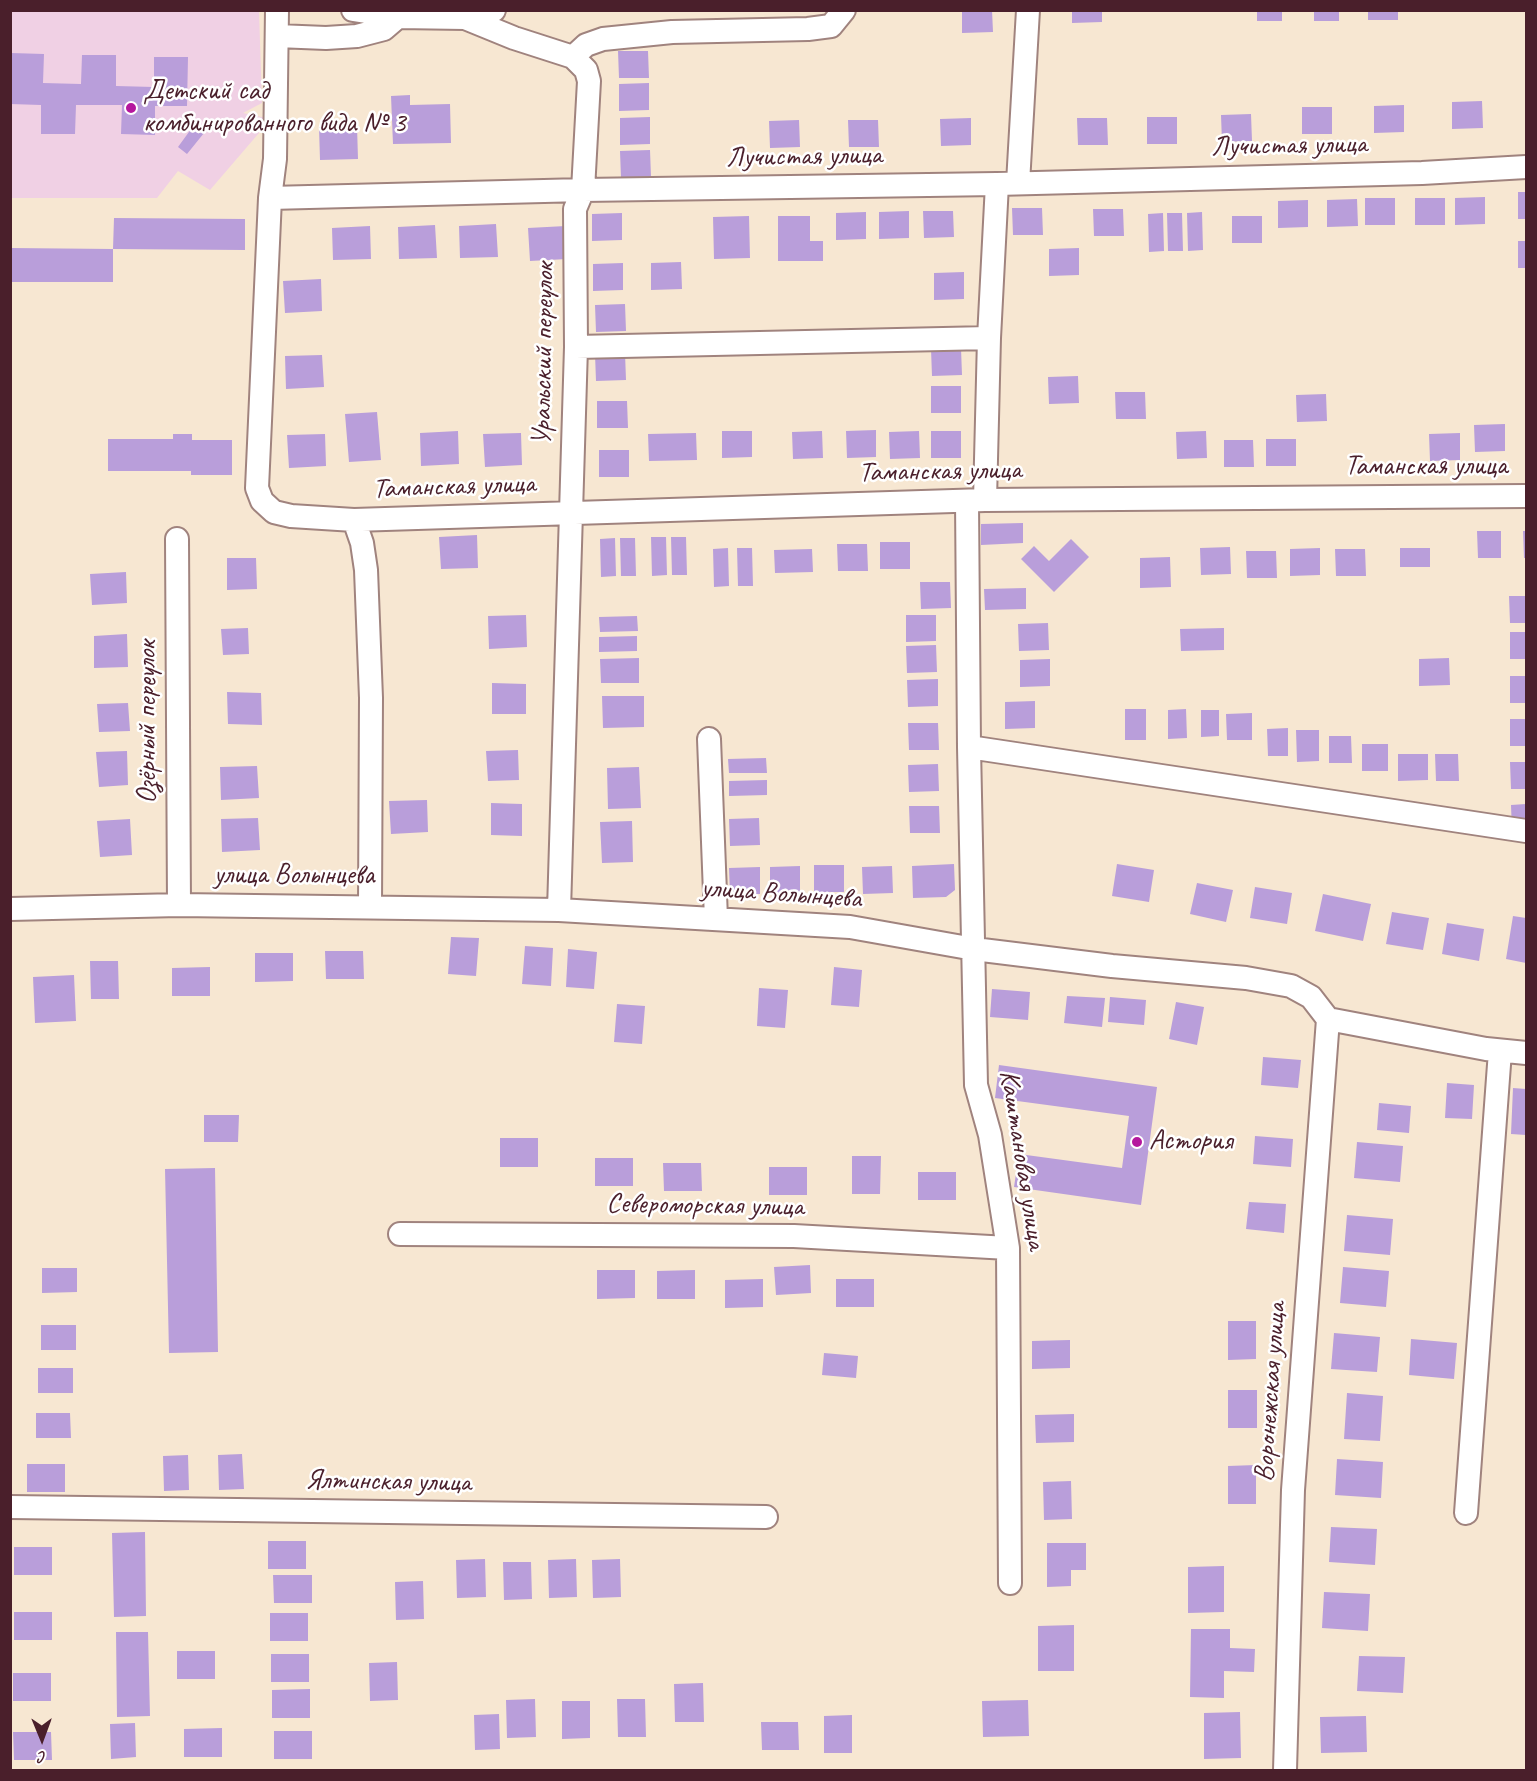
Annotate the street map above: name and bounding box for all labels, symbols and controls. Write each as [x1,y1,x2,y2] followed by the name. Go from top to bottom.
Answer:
[143,75,405,141] place label: Детский сад комбинированного вида № 3
[124,101,138,115] marker: Детский сад комбинированного вида № 3
[1211,128,1367,164] street label: Лучистая улица
[726,139,882,175] street label: Лучистая улица
[526,262,562,446] street label: Уральский переулок
[1345,450,1507,484] street label: Таманская улица
[858,454,1022,490] street label: Таманская улица
[372,467,536,507] street label: Таманская улица
[131,640,165,804] street label: Озёрный переулок
[214,859,374,893] street label: улица Волынцева
[700,872,862,916] street label: улица Волынцева
[991,1068,1053,1252] street label: Каштановая улица
[1149,1125,1233,1159] place label: Астория
[1130,1135,1144,1149] marker: Астория
[606,1187,804,1225] street label: Североморская улица
[1248,1301,1294,1483] street label: Воронежская улица
[305,1464,471,1500] street label: Ялтинская улица
[12,1709,72,1769] north arrow
[38,1747,46,1767] text: С

